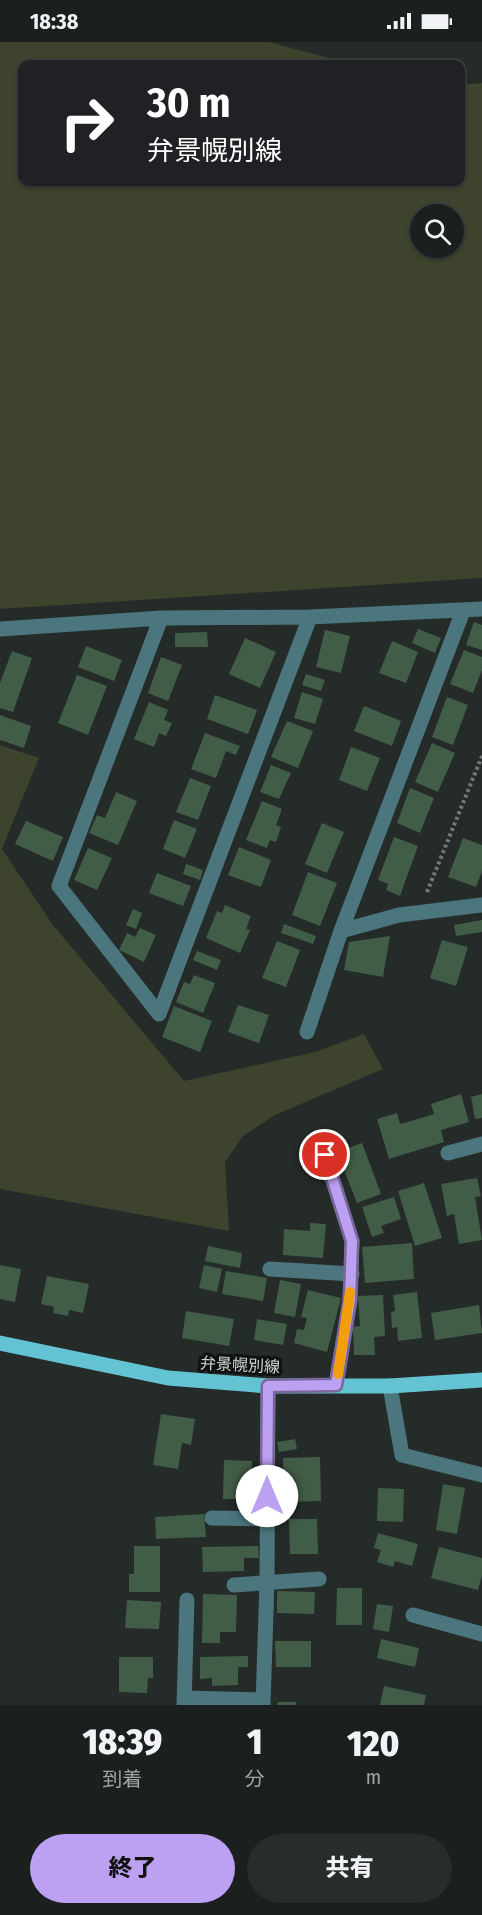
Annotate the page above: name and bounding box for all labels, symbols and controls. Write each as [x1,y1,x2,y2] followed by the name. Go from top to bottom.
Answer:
[30,8,78,35] text: 18:38
[147,78,231,128] text: 30 m
[48,84,126,162] icon: right
[147,135,282,167] text: 弁景幌別線
[410,204,464,258] map controls
[410,204,464,258] button: search
[299,1129,350,1180] pin
[308,1138,341,1171] icon: arrive
[200,1353,280,1377] street label: 弁景幌別線
[235,1464,299,1528] position arrow
[82,1720,162,1764] text: 18:39
[247,1720,263,1764] text: 1
[347,1722,400,1766] text: 120
[366,1765,381,1789] text: m
[102,1767,142,1791] text: 到着
[245,1767,265,1791] text: 分
[30,1834,235,1903] button: 終了
[247,1834,452,1903] button: 共有

